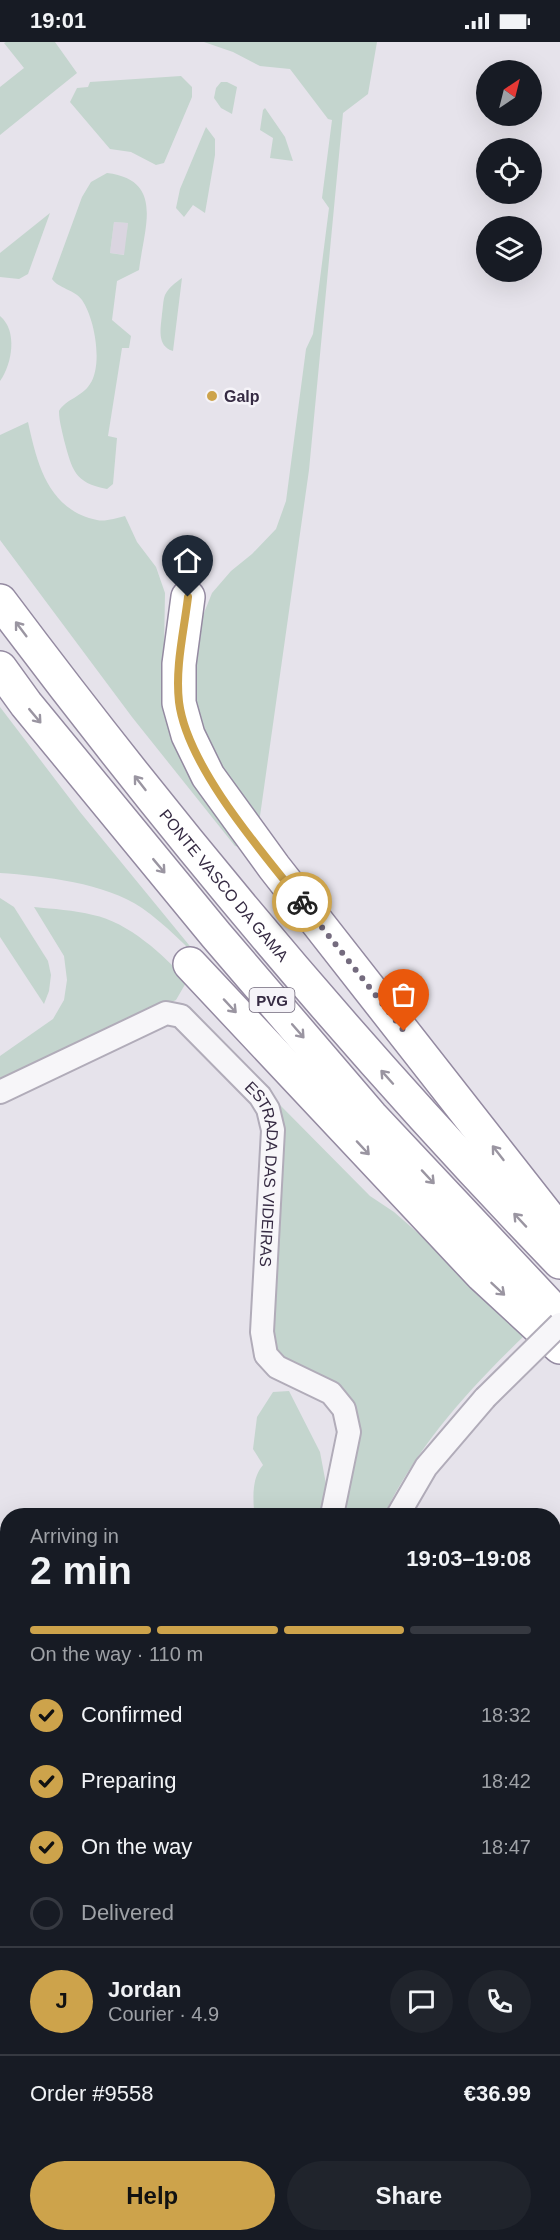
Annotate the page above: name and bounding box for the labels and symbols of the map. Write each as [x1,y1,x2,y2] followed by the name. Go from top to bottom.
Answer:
[476,60,542,126] north arrow
[224,388,260,405] place label: Galp
[205,389,219,403] marker: Galp
[162,535,213,597] pin
[15,621,27,637] one-way arrow
[28,707,41,723] one-way arrow
[133,776,146,792] one-way arrow
[157,806,292,965] street label: PONTE VASCO DA GAMA
[152,858,166,873] one-way arrow
[272,872,332,932] courier
[378,969,429,1031] pin
[250,988,294,1012] road number: PVG
[223,999,237,1014] one-way arrow
[291,1023,305,1038] one-way arrow
[380,1070,394,1085] one-way arrow
[242,1078,282,1267] street label: ESTRADA DAS VIDEIRAS
[356,1141,371,1156] one-way arrow
[491,1145,504,1161] one-way arrow
[421,1169,435,1184] one-way arrow
[513,1213,527,1228] one-way arrow
[490,1282,505,1296] one-way arrow

